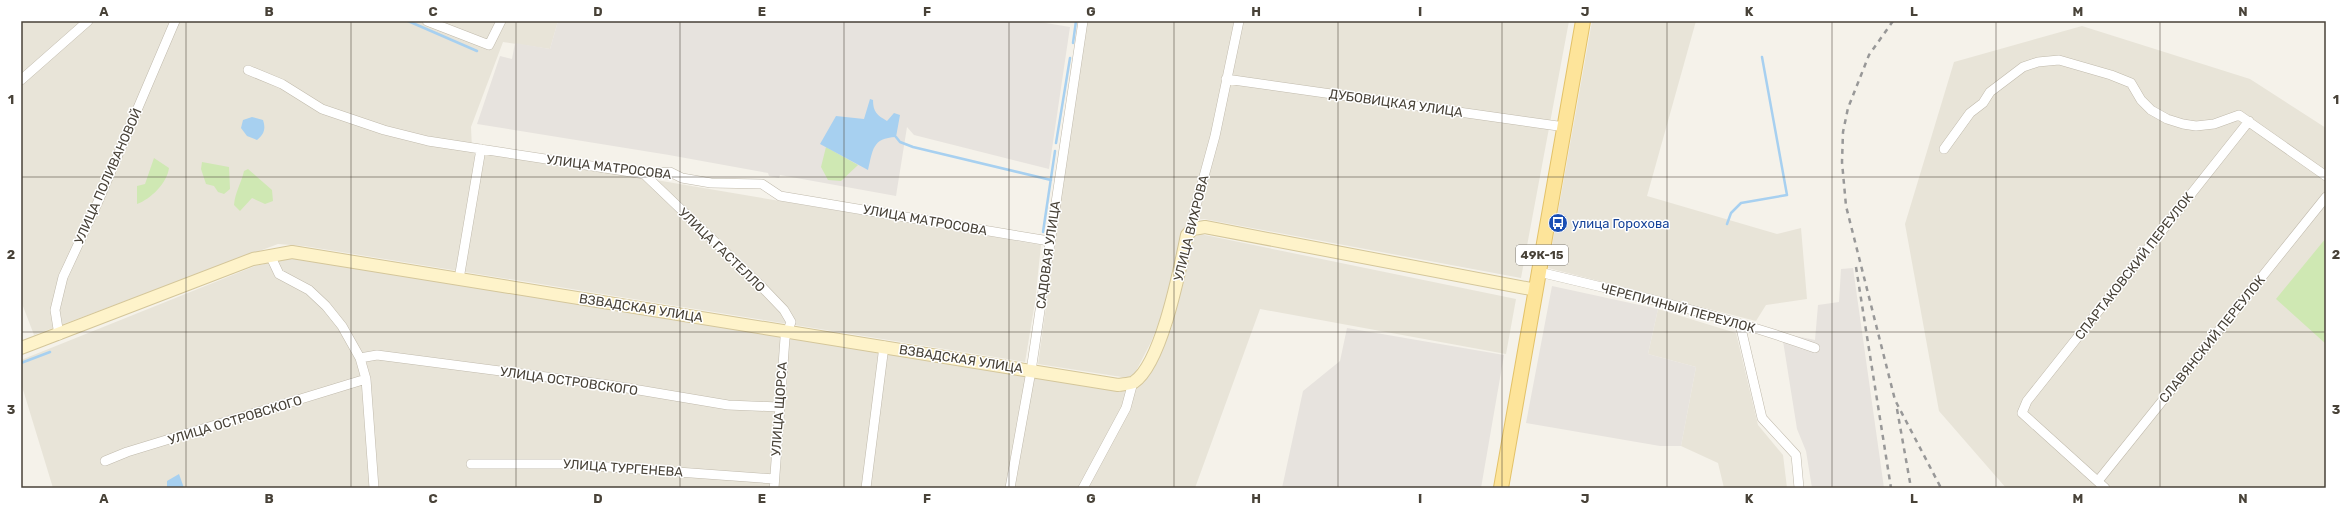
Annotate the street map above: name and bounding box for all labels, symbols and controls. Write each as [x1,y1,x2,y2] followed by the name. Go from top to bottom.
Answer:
[99,4,109,19] text: A
[264,4,274,19] text: B
[428,4,438,19] text: C
[593,4,603,19] text: D
[758,4,766,19] text: E
[923,4,931,19] text: F
[1086,4,1096,19] text: G
[1251,4,1261,19] text: H
[1418,4,1422,19] text: I
[1581,4,1589,19] text: J
[1745,4,1754,19] text: K
[1910,4,1918,19] text: L
[2073,4,2083,19] text: M
[2238,4,2248,19] text: N
[1328,86,1464,120] street label: ДУБОВИЦКАЯ УЛИЦА
[8,92,14,107] text: 1
[2333,92,2339,107] text: 1
[71,106,145,246] street label: УЛИЦА ПОЛИВАНОВОЙ
[546,152,673,182] street label: УЛИЦА МАТРОСОВА
[1171,173,1211,283] street label: УЛИЦА ВИХРОВА
[2072,189,2196,343] street label: СПАРТАКОВСКИЙ ПЕРЕУЛОК
[1033,200,1063,310] street label: САДОВАЯ УЛИЦА
[862,202,989,238] street label: УЛИЦА МАТРОСОВА
[676,205,768,295] street label: УЛИЦА ГАСТЕЛЛО
[1547,212,1569,234] bus stop icon: улица Горохова
[1572,216,1669,231] place label: улица Горохова
[1516,245,1568,265] road number: 49К-15
[7,247,15,262] text: 2
[2332,247,2340,262] text: 2
[2156,272,2268,406] street label: СЛАВЯНСКИЙ ПЕРЕУЛОК
[1599,280,1757,336] street label: ЧЕРЕПИЧНЫЙ ПЕРЕУЛОК
[578,291,704,325] street label: ВЗВАДСКАЯ УЛИЦА
[898,342,1024,376] street label: ВЗВАДСКАЯ УЛИЦА
[768,361,790,457] street label: УЛИЦА ЩОРСА
[499,364,639,398] street label: УЛИЦА ОСТРОВСКОГО
[166,392,304,448] street label: УЛИЦА ОСТРОВСКОГО
[7,402,16,417] text: 3
[2332,402,2341,417] text: 3
[562,456,684,480] street label: УЛИЦА ТУРГЕНЕВА
[99,491,109,506] text: A
[264,491,274,506] text: B
[428,491,438,506] text: C
[593,491,603,506] text: D
[758,491,766,506] text: E
[923,491,931,506] text: F
[1086,491,1096,506] text: G
[1251,491,1261,506] text: H
[1418,491,1422,506] text: I
[1581,491,1589,506] text: J
[1745,491,1754,506] text: K
[1910,491,1918,506] text: L
[2073,491,2083,506] text: M
[2238,491,2248,506] text: N

